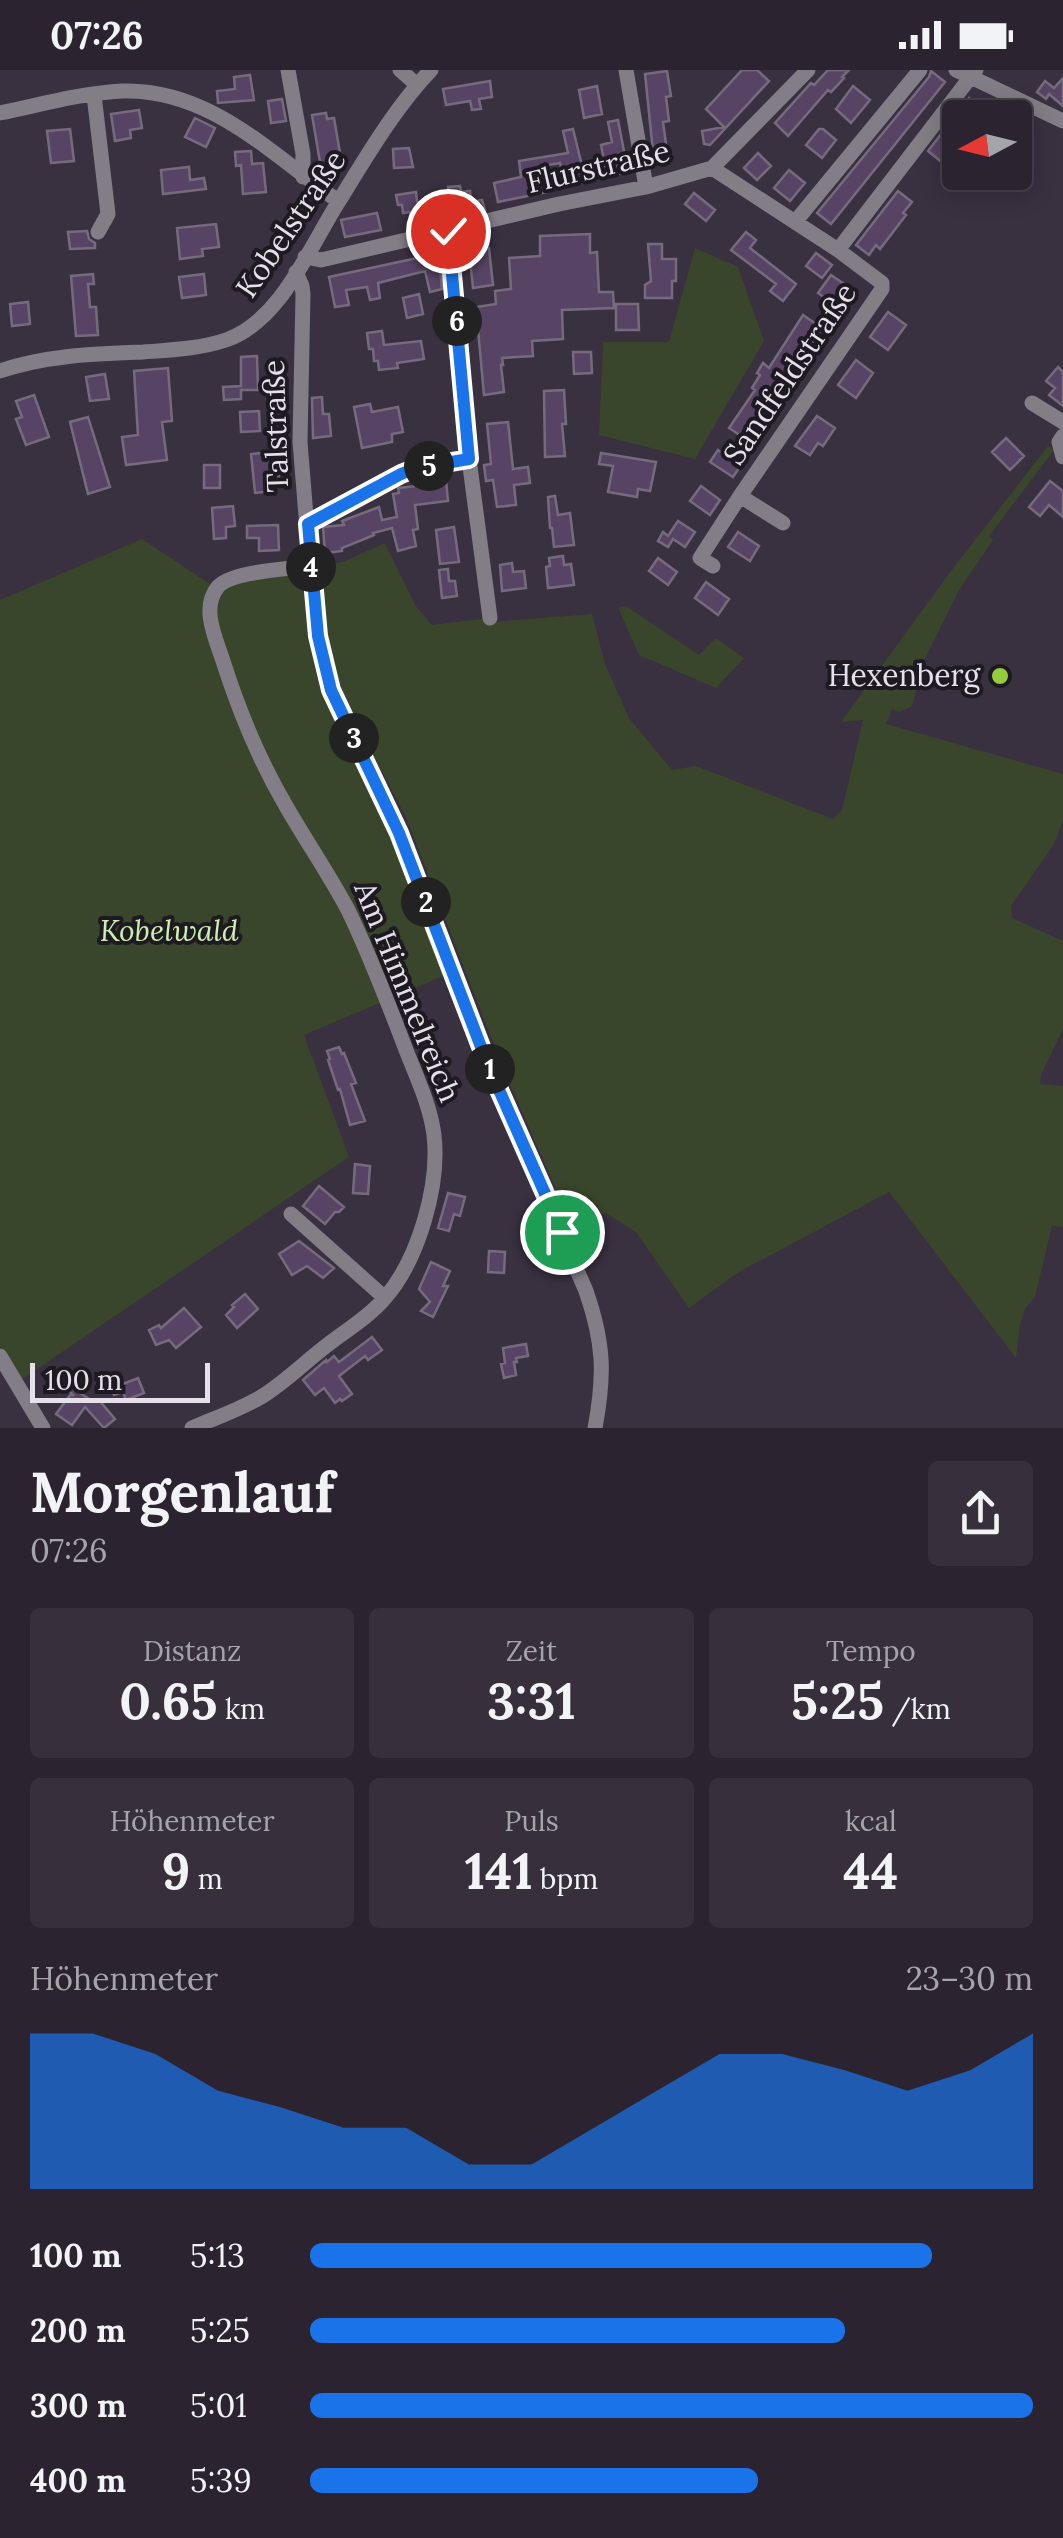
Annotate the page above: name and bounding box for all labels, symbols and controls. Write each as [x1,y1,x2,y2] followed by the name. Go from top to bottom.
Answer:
[50,11,144,59] text: 07:26
[942,100,1032,190] north arrow
[942,100,1032,190] map controls
[522,131,673,201] street label: Flurstraße
[227,142,353,305] street label: Kobelstraße
[406,189,491,274] pin
[421,204,476,259] icon: check
[714,275,864,472] street label: Sandfeldstraße
[432,296,482,346] pin: 6
[449,303,465,339] text: 6
[254,359,296,493] street label: Talstraße
[404,441,454,491] pin: 5
[421,448,437,484] text: 5
[286,542,336,592] pin: 4
[303,549,319,585] text: 4
[828,656,981,695] place label: Hexenberg
[989,665,1011,687] marker: Hexenberg
[329,713,379,763] pin: 3
[346,720,362,756] text: 3
[346,875,469,1108] street label: Am Himmelreich
[401,877,451,927] pin: 2
[419,884,433,920] text: 2
[100,911,239,949] park label: Kobelwald
[465,1044,515,1094] pin: 1
[484,1051,496,1087] text: 1
[520,1190,605,1275] pin
[535,1205,590,1260] icon: arrive
[30,1358,210,1402] scale bar
[45,1362,122,1398] text: 100 m
[30,1457,335,1527] text: Morgenlauf
[928,1461,1033,1566] button: share
[30,1530,108,1571] text: 07:26
[143,1633,241,1669] text: Distanz
[506,1633,557,1669] text: Zeit
[826,1633,916,1669] text: Tempo
[119,1669,218,1733] text: 0.65
[487,1669,576,1733] text: 3:31
[791,1669,884,1733] text: 5:25
[218,1691,265,1727] text: km
[884,1691,951,1727] text: /km
[110,1803,275,1839] text: Höhenmeter
[504,1803,559,1839] text: Puls
[845,1803,897,1839] text: kcal
[162,1839,190,1903] text: 9
[465,1839,533,1903] text: 141
[843,1839,898,1903] text: 44
[190,1861,223,1897] text: m
[533,1861,598,1897] text: bpm
[30,1958,218,1999] text: Höhenmeter
[906,1958,1033,1999] text: 23–30 m
[30,2235,122,2276] text: 100 m
[190,2235,245,2276] text: 5:13
[30,2310,126,2351] text: 200 m
[190,2310,250,2351] text: 5:25
[30,2385,126,2426] text: 300 m
[190,2385,247,2426] text: 5:01
[30,2460,126,2501] text: 400 m
[190,2460,252,2501] text: 5:39

